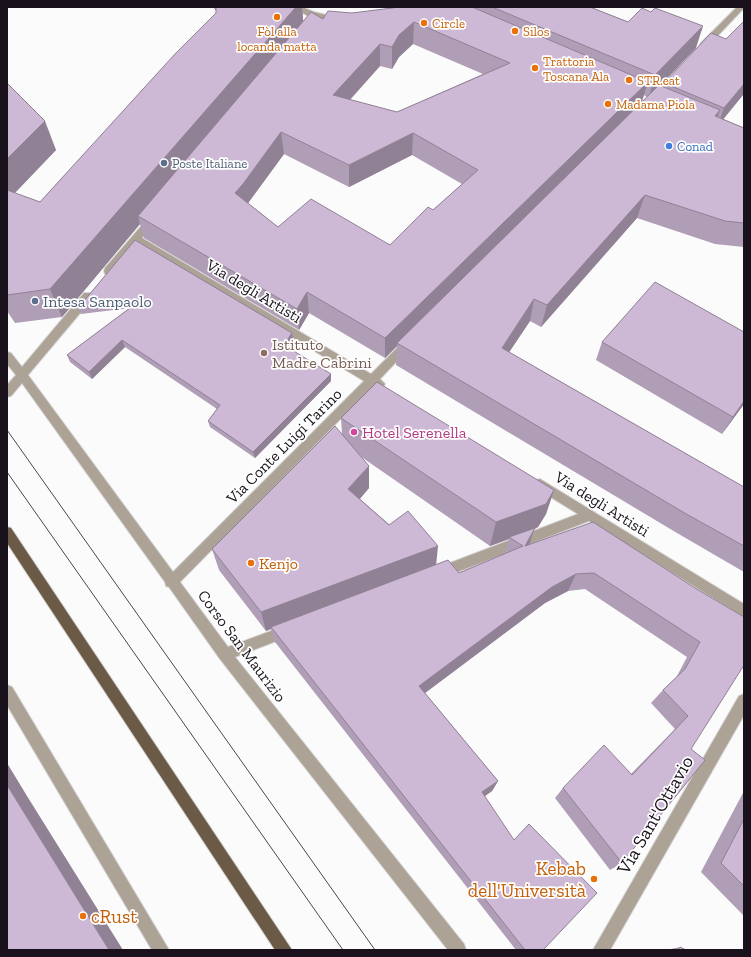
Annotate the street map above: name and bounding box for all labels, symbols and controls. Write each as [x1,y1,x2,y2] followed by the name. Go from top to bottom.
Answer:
[272,12,282,22] marker: Fòl alla locanda matta
[432,16,465,31] place label: Circle
[419,18,429,28] marker: Circle
[237,24,318,54] place label: Fòl alla locanda matta
[523,24,550,39] place label: Silos
[510,26,520,36] marker: Silos
[543,54,610,84] place label: Trattoria Toscana Ala
[530,63,540,73] marker: Trattoria Toscana Ala
[637,73,680,88] place label: STR.eat
[624,75,634,85] marker: STR.eat
[616,97,696,112] place label: Madama Piola
[603,99,613,109] marker: Madama Piola
[677,139,713,154] place label: Conad
[664,141,674,151] marker: Conad
[172,156,247,171] place label: Poste Italiane
[159,158,169,168] marker: Poste Italiane
[202,255,306,327] street label: Via degli Artisti
[43,292,152,311] place label: Intesa Sanpaolo
[30,296,40,306] marker: Intesa Sanpaolo
[272,335,372,372] place label: Istituto Madre Cabrini
[259,348,269,358] marker: Istituto Madre Cabrini
[222,384,346,508] street label: Via Conte Luigi Tarino
[362,423,467,442] place label: Hotel Serenella
[349,427,359,437] marker: Hotel Serenella
[550,467,653,541] street label: Via degli Artisti
[259,554,298,573] place label: Kenjo
[246,558,256,568] marker: Kenjo
[194,586,290,706] street label: Corso San Maurizio
[611,751,698,879] street label: Via Sant'Ottavio
[468,857,586,902] place label: Kebab dell'Università
[589,874,599,884] marker: Kebab dell'Università
[91,905,137,928] place label: cRust
[78,911,88,921] marker: cRust

